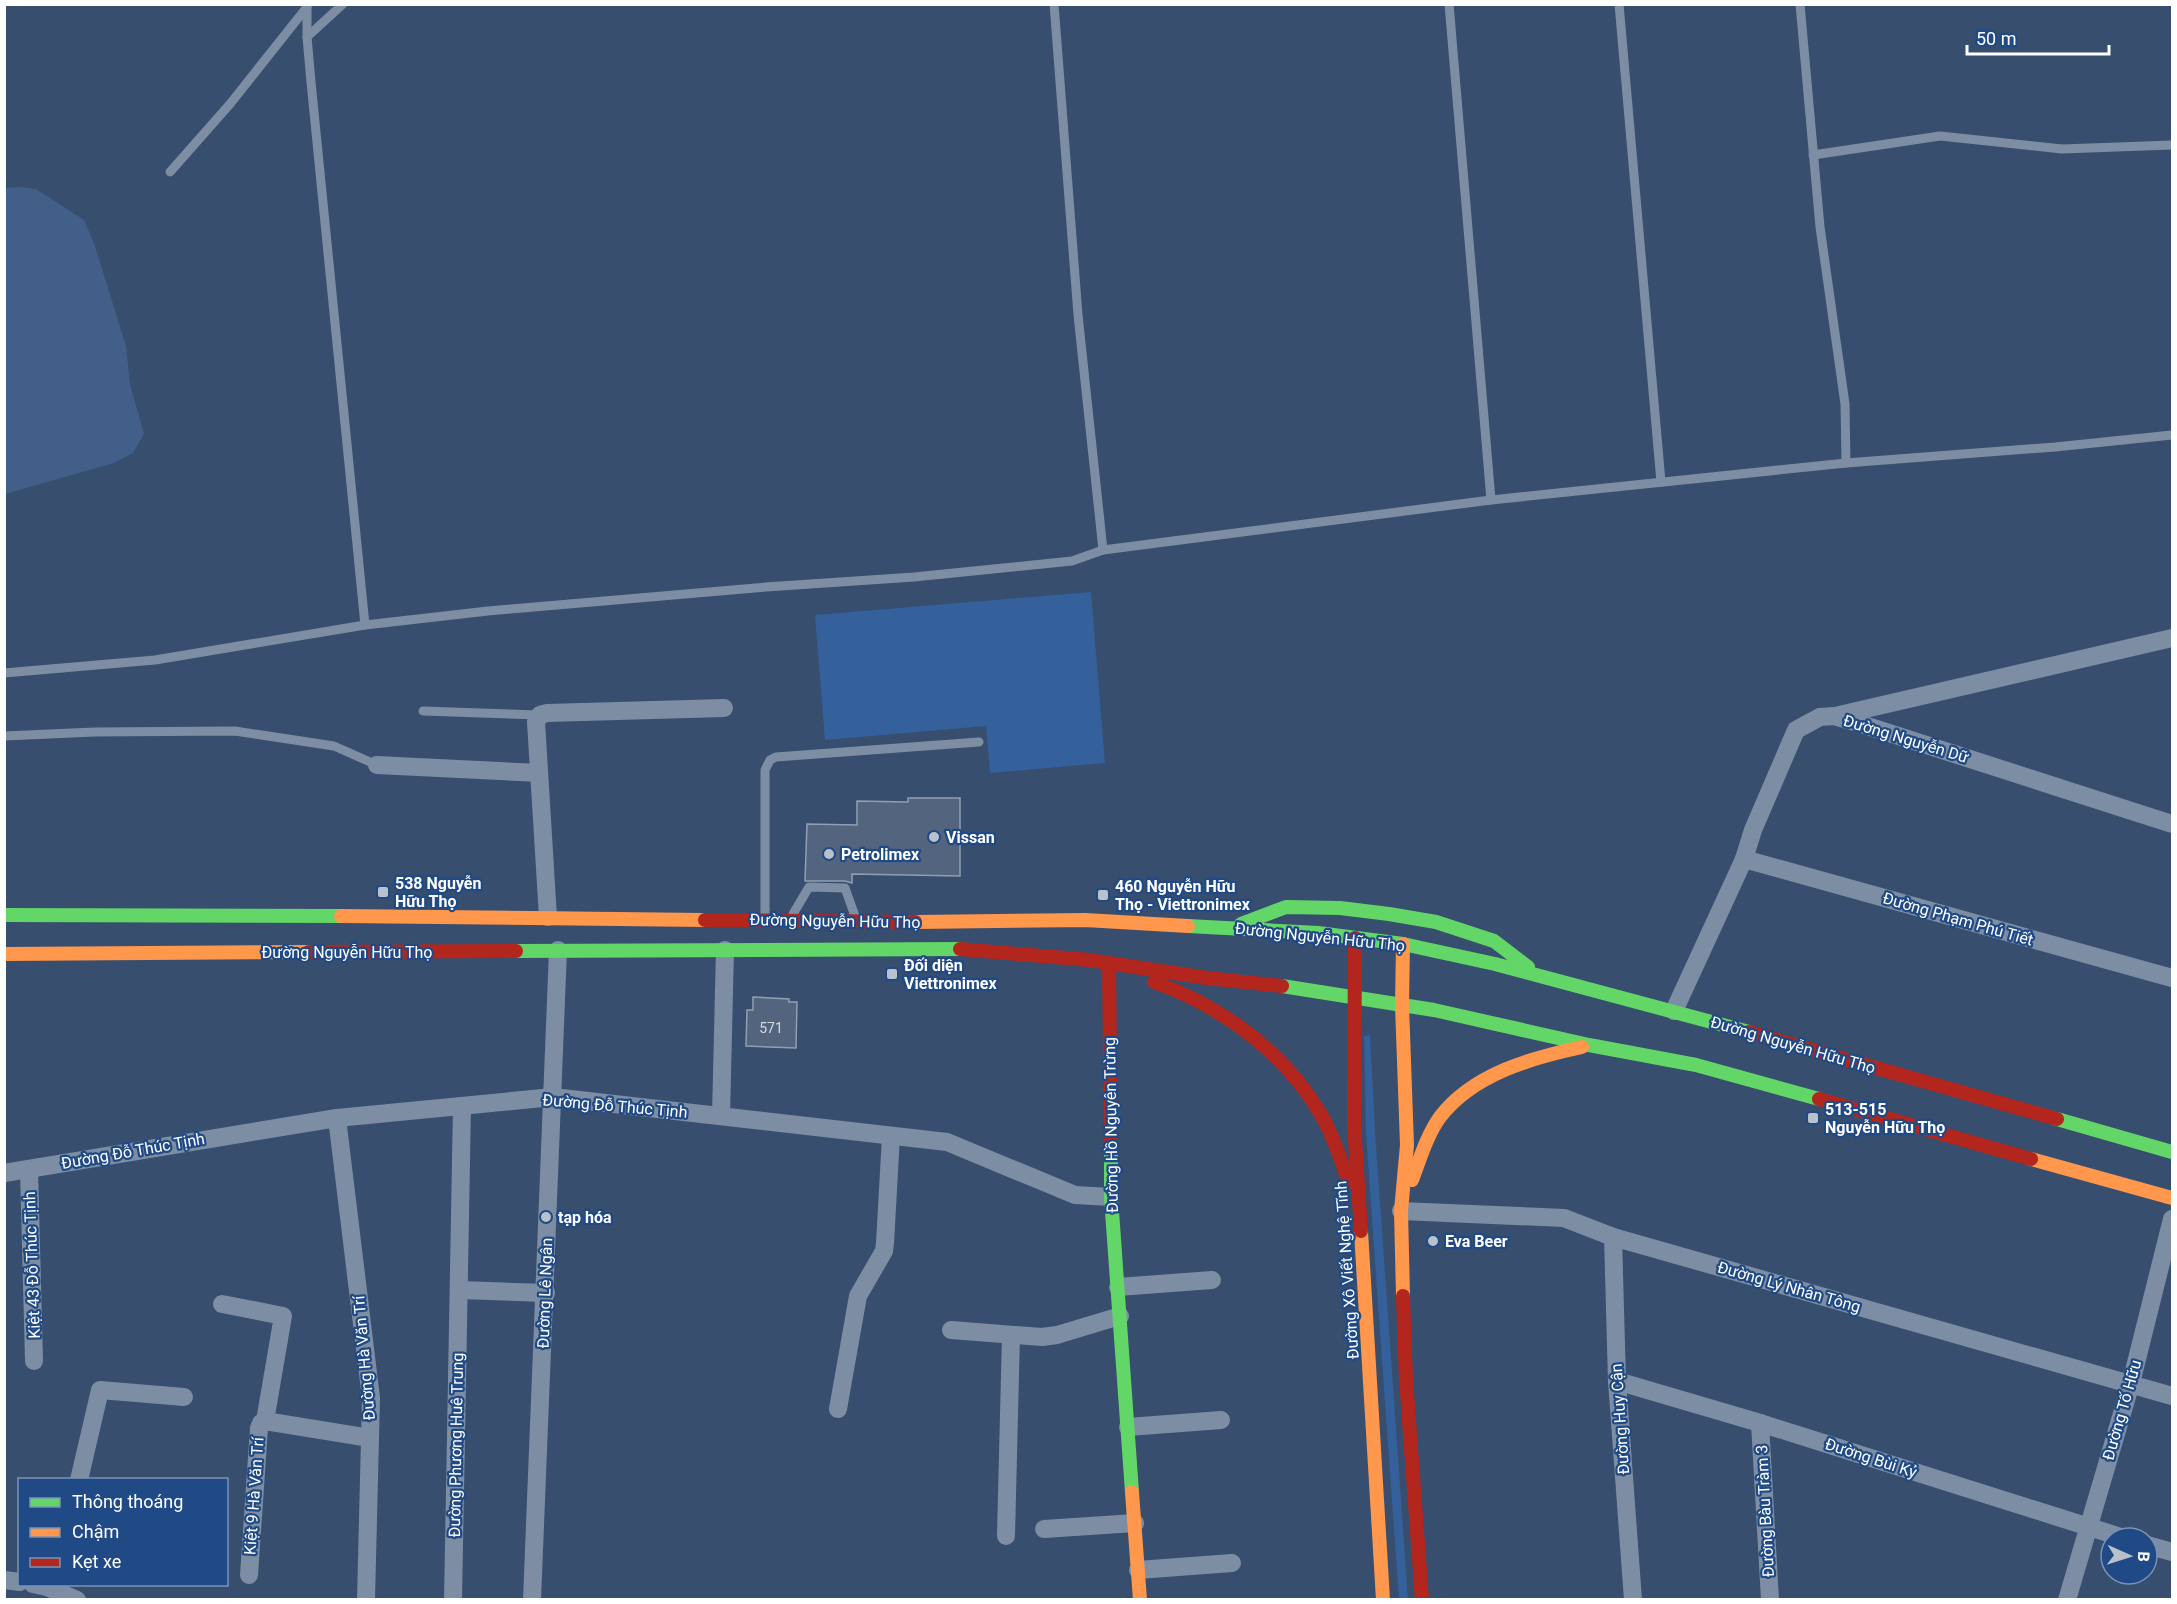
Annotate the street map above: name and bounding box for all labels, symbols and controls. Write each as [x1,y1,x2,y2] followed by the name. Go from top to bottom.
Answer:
[1967,18,2110,56] scale bar
[1976,28,2016,49] text: 50 m
[1841,711,1972,767] street label: Đường Nguyễn Dữ
[946,828,995,847] place label: Vissan
[927,830,941,844] marker: Vissan
[841,845,920,864] place label: Petrolimex
[822,847,836,861] marker: Petrolimex
[395,874,482,911] place label: 538 Nguyễn Hữu Thọ
[1115,877,1251,914] place label: 460 Nguyễn Hữu Thọ - Viettronimex
[376,885,390,899] marker: 538 Nguyễn Hữu Thọ
[1096,888,1110,902] marker: 460 Nguyễn Hữu Thọ - Viettronimex
[1881,888,2035,950] street label: Đường Phạm Phú Tiết
[749,910,921,932] street label: Đường Nguyễn Hữu Thọ
[1234,919,1406,955] street label: Đường Nguyễn Hữu Thọ
[262,943,432,962] street label: Đường Nguyễn Hữu Thọ
[904,956,998,993] place label: Đối diện Viettronimex
[885,967,899,981] marker: Đối diện Viettronimex
[1708,1012,1878,1078] street label: Đường Nguyễn Hữu Thọ
[759,1020,783,1036] house number: 571
[1100,1037,1122,1213] street label: Đường Hồ Nguyên Trừng
[542,1090,688,1122] street label: Đường Đỗ Thúc Tịnh
[1825,1100,1945,1137] place label: 513-515 Nguyễn Hữu Thọ
[1806,1111,1820,1125] marker: 513-515 Nguyễn Hữu Thọ
[60,1129,206,1173] street label: Đường Đỗ Thúc Tịnh
[1331,1180,1363,1360] street label: Đường Xô Viết Nghệ Tĩnh
[20,1191,44,1339] street label: Kiệt 43 Đỗ Thúc Tịnh
[558,1208,612,1227] place label: tạp hóa
[539,1210,553,1224] marker: tạp hóa
[1445,1232,1508,1251] place label: Eva Beer
[1426,1234,1440,1248] marker: Eva Beer
[534,1237,556,1349] street label: Đường Lê Ngân
[1715,1257,1863,1317] street label: Đường Lý Nhân Tông
[349,1294,379,1421] street label: Đường Hà Văn Trí
[445,1352,467,1538] street label: Đường Phương Huê Trung
[2099,1358,2145,1462] street label: Đường Tố Hữu
[1607,1363,1633,1475] street label: Đường Huy Cận
[1823,1434,1920,1482] street label: Đường Bùi Kỷ
[240,1435,268,1556] street label: Kiệt 9 Hà Văn Trí
[1752,1444,1778,1578] street label: Đường Bàu Tràm 3
[18,1478,228,1586] legend
[72,1491,183,1512] text: Thông thoáng
[72,1521,119,1542] text: Chậm
[2099,1526,2159,1586] north arrow
[72,1551,121,1572] text: Kẹt xe
[2134,1551,2153,1562] text: B

